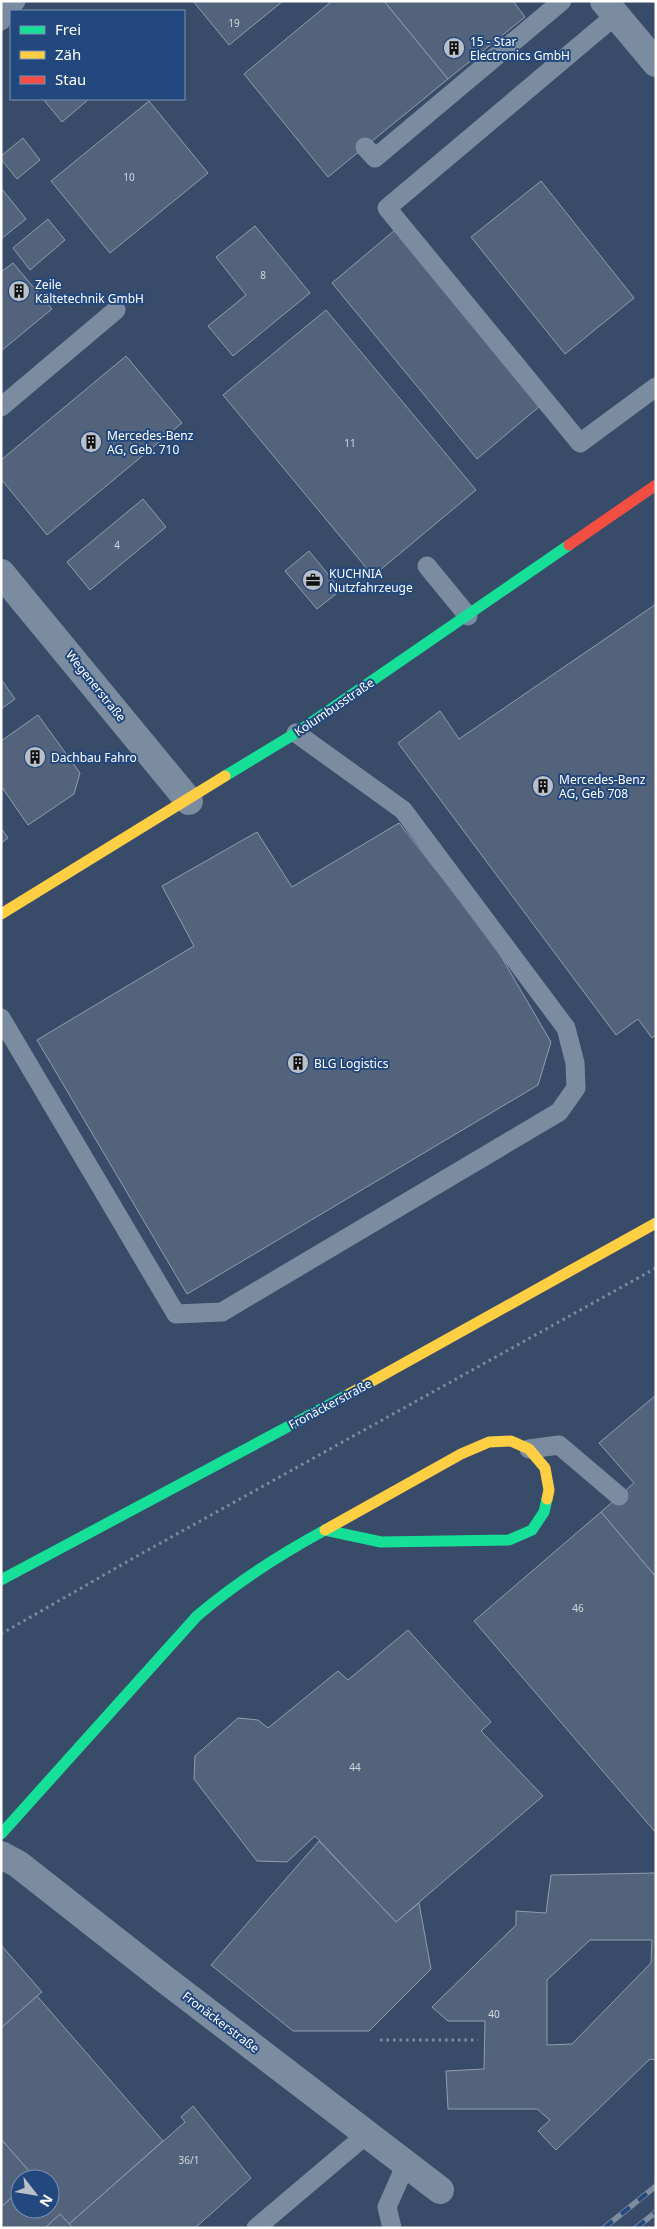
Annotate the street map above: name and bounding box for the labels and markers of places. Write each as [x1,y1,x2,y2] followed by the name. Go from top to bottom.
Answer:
[470,33,570,64] place label: 15 - Star Electronics GmbH
[442,36,466,60] building icon: 15 - Star Electronics GmbH
[35,276,144,307] place label: Zeile Kältetechnik GmbH
[7,279,31,303] building icon: Zeile Kältetechnik GmbH
[107,427,194,458] place label: Mercedes-Benz AG, Geb. 710
[79,430,103,454] building icon: Mercedes-Benz AG, Geb. 710
[329,565,413,596] place label: KUCHNIA Nutzfahrzeuge
[301,568,325,592] office icon: KUCHNIA Nutzfahrzeuge
[23,745,47,769] building icon: Dachbau Fahro
[51,749,137,766] place label: Dachbau Fahro
[559,771,646,802] place label: Mercedes-Benz AG, Geb 708
[531,774,555,798] building icon: Mercedes-Benz AG, Geb 708
[286,1051,310,1075] building icon: BLG Logistics
[314,1055,389,1072] place label: BLG Logistics

